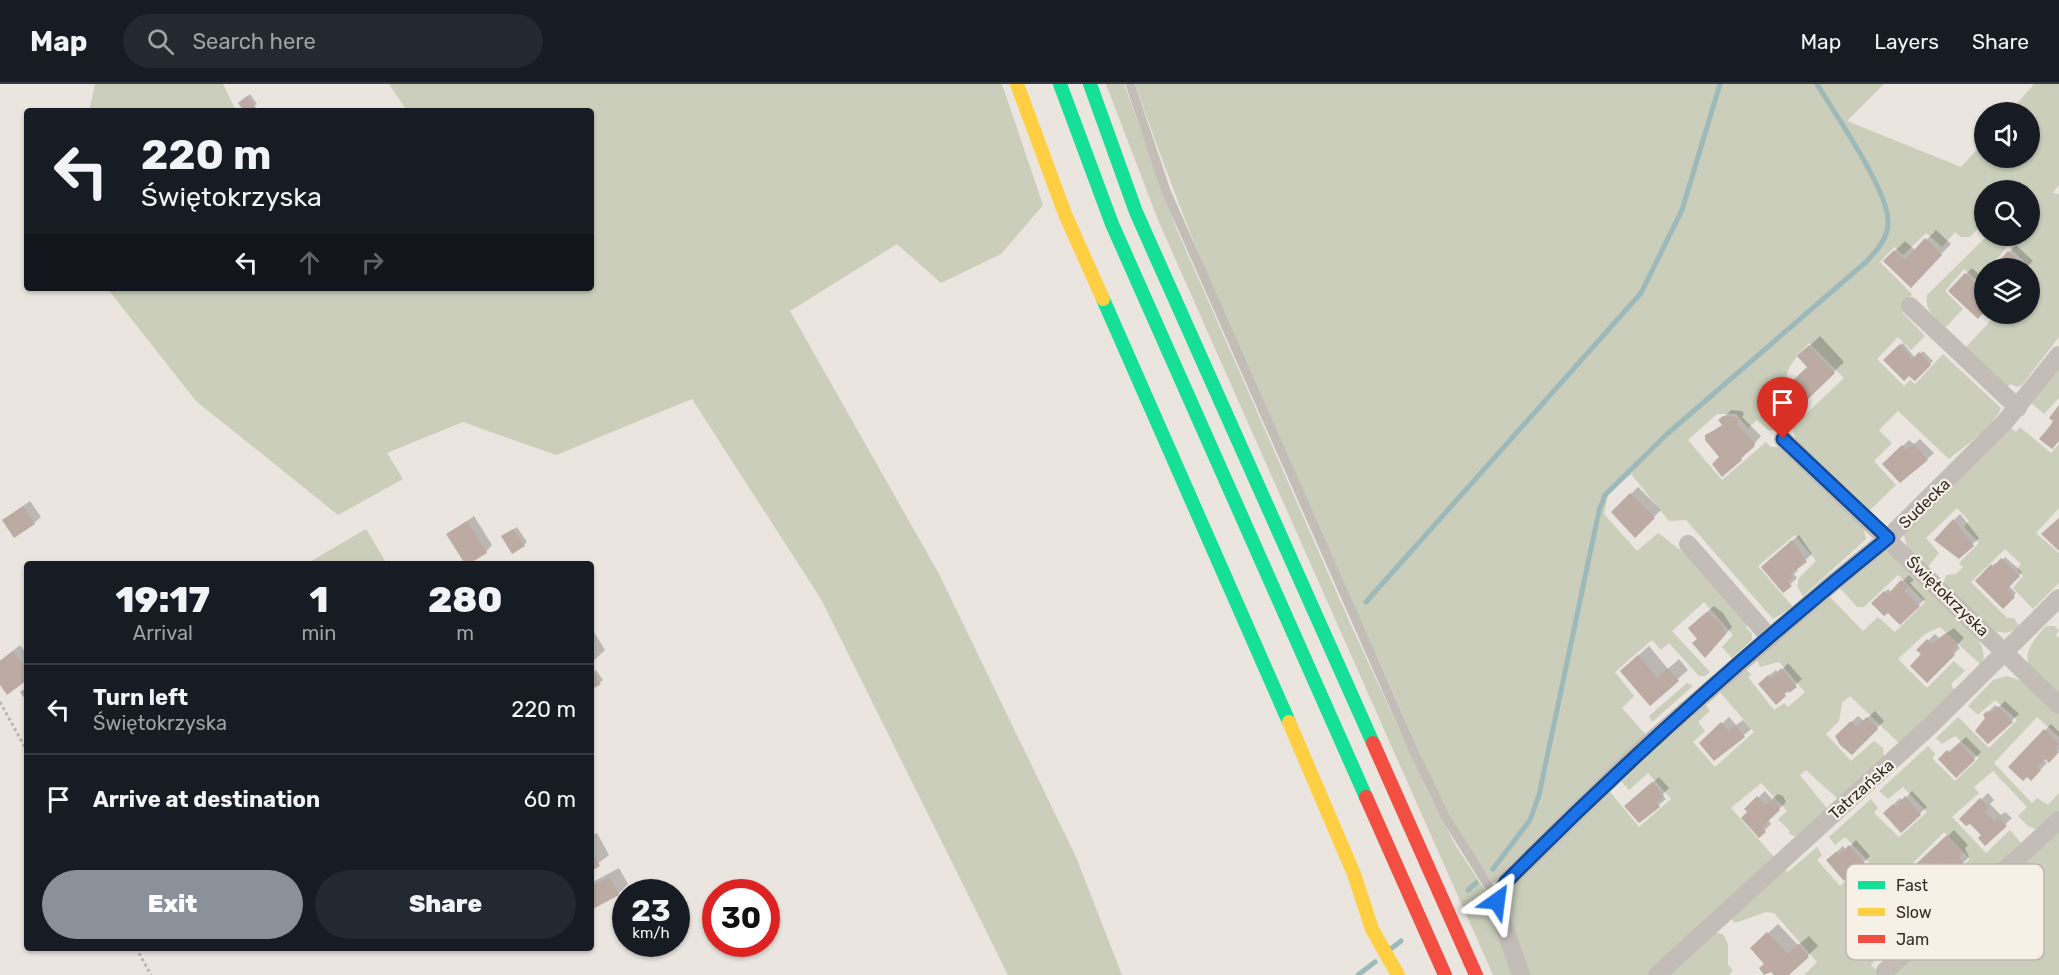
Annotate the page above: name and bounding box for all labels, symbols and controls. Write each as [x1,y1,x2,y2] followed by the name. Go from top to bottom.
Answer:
[123,14,543,68] search box
[30,25,87,58] text: Map
[144,25,177,58] icon: search
[192,28,316,55] text: Search here
[1800,29,1841,54] text: Map
[1874,29,1939,54] text: Layers
[1972,29,2029,54] text: Share
[1974,102,2040,324] map controls
[1974,102,2040,168] button: sound
[141,130,272,180] text: 220 m
[42,132,120,210] icon: left
[1974,180,2040,246] button: search
[141,181,322,213] text: Świętokrzyska
[230,246,263,279] icon: left
[293,246,326,279] icon: ahead
[356,246,389,279] icon: right
[1974,258,2040,324] button: layers
[1757,377,1808,439] pin
[1766,386,1799,419] icon: arrive
[1895,474,1954,532] street label: Sudecka
[1902,552,1993,641] street label: Świętokrzyska
[116,578,210,621] text: 19:17
[309,578,328,621] text: 1
[428,578,502,621] text: 280
[133,621,193,645] text: Arrival
[302,621,336,645] text: min
[456,621,474,645] text: m
[93,684,188,711] text: Turn left
[42,693,75,726] icon: left
[511,696,576,723] text: 220 m
[93,711,227,735] text: Świętokrzyska
[1825,755,1898,823] street label: Tatrzańska
[42,783,75,816] icon: arrive
[93,786,320,813] text: Arrive at destination
[524,786,576,813] text: 60 m
[1846,864,2044,960] legend
[1465,869,1529,933] position arrow
[42,870,303,939] button: Exit
[315,870,576,939] button: Share
[1896,876,1928,895] text: Fast
[702,879,780,957] speed limit sign: 30
[631,893,671,929] text: 23
[1896,903,1932,922] text: Slow
[632,924,670,942] text: km/h
[1896,930,1929,949] text: Jam

